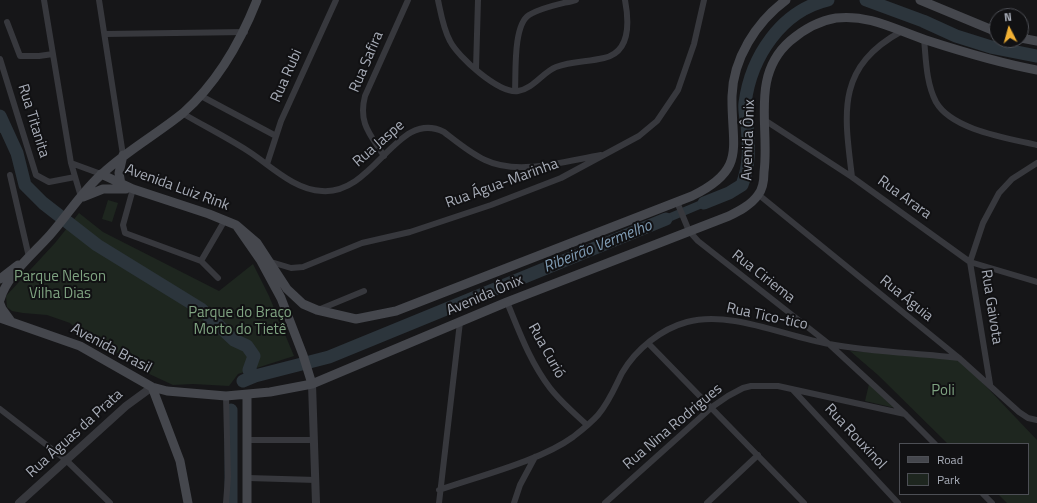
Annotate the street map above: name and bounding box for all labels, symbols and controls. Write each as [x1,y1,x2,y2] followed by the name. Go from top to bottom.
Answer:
[989,8,1029,48] north arrow
[1003,9,1012,25] text: N
[346,29,388,95] street label: Rua Safira
[267,47,307,105] street label: Rua Rubi
[13,82,53,160] street label: Rua Titanita
[739,99,759,181] street label: Avenida Ônix
[350,117,408,171] street label: Rua Jaspe
[443,155,561,213] street label: Rua Água-Marinha
[122,161,232,215] street label: Avenida Luiz Rink
[873,172,935,224] street label: Rua Arara
[541,217,655,277] water label: Ribeirão Vermelho
[728,247,798,307] street label: Rua Ciriema
[14,268,106,303] park label: Parque Nelson Vilha Dias
[976,268,1006,346] street label: Rua Gaivota
[444,272,526,320] street label: Avenida Ônix
[876,272,936,326] street label: Rua Águia
[725,300,809,334] street label: Rua Tico-tico
[188,304,292,339] park label: Parque do Braço Morto do Tietê
[67,320,155,378] street label: Avenida Brasil
[524,320,568,382] street label: Rua Curió
[620,380,726,474] street label: Rua Nina Rodrigues
[931,382,955,400] park label: Poli
[23,386,127,482] street label: Rua Águas da Prata
[820,401,890,473] street label: Rua Rouxinol
[899,443,1029,495] legend
[937,450,963,469] text: Road
[937,470,960,489] text: Park

